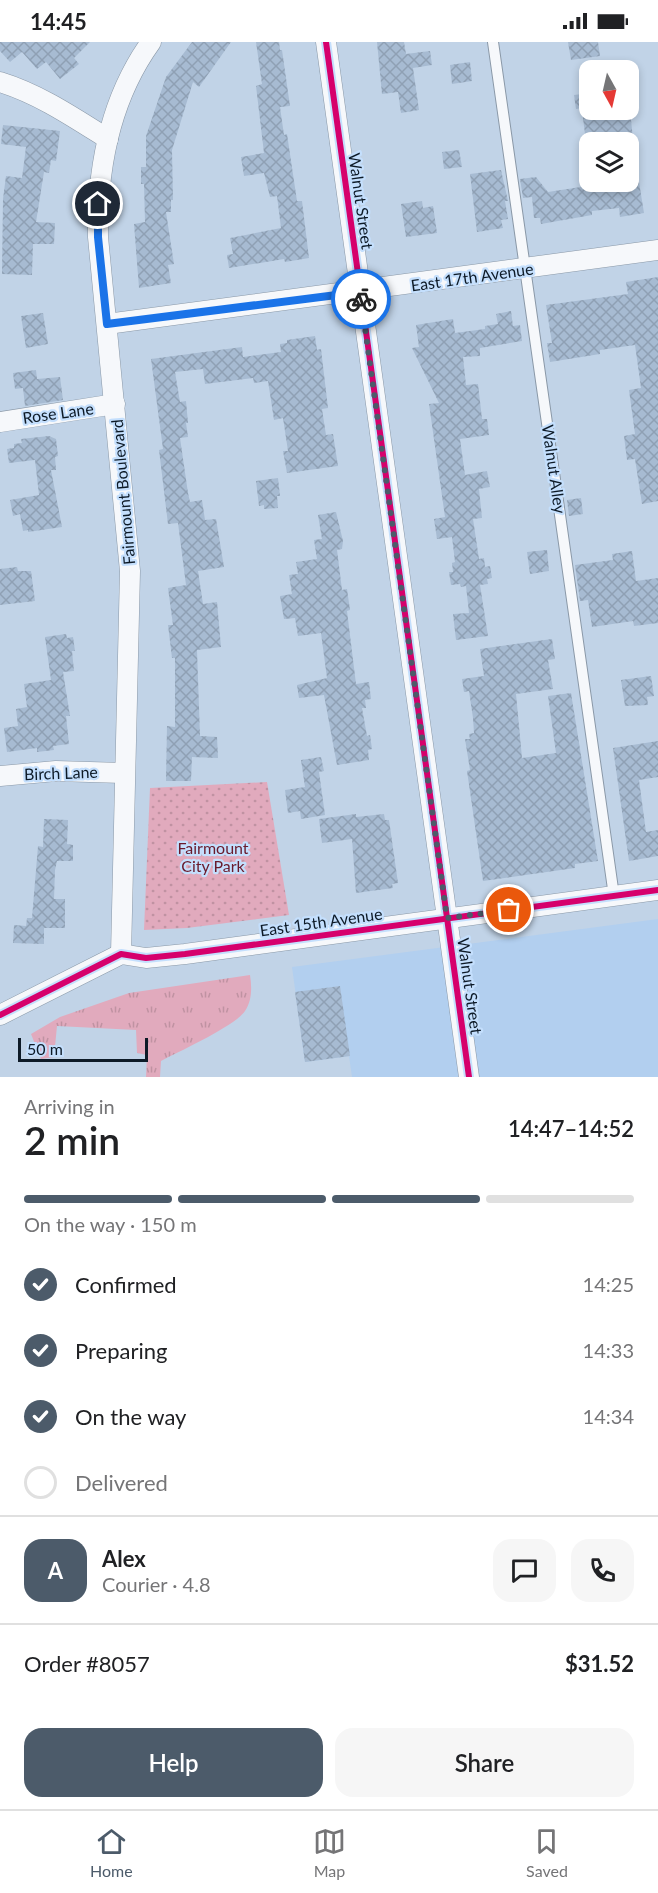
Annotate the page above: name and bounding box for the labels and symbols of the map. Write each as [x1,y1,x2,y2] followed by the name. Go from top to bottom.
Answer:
[579,60,639,120] north arrow
[345,151,378,251] street label: Walnut Street
[72,178,123,229] pin
[409,258,534,295] street label: East 17th Avenue
[331,269,391,329] courier
[21,398,95,427] street label: Rose Lane
[107,418,138,566] street label: Fairmount Boulevard
[539,423,570,515] street label: Walnut Alley
[24,762,98,783] street label: Birch Lane
[177,838,249,875] park label: Fairmount City Park
[483,884,534,935] pin
[258,903,383,940] street label: East 15th Avenue
[454,936,487,1036] street label: Walnut Street
[18,1035,148,1062] scale bar

